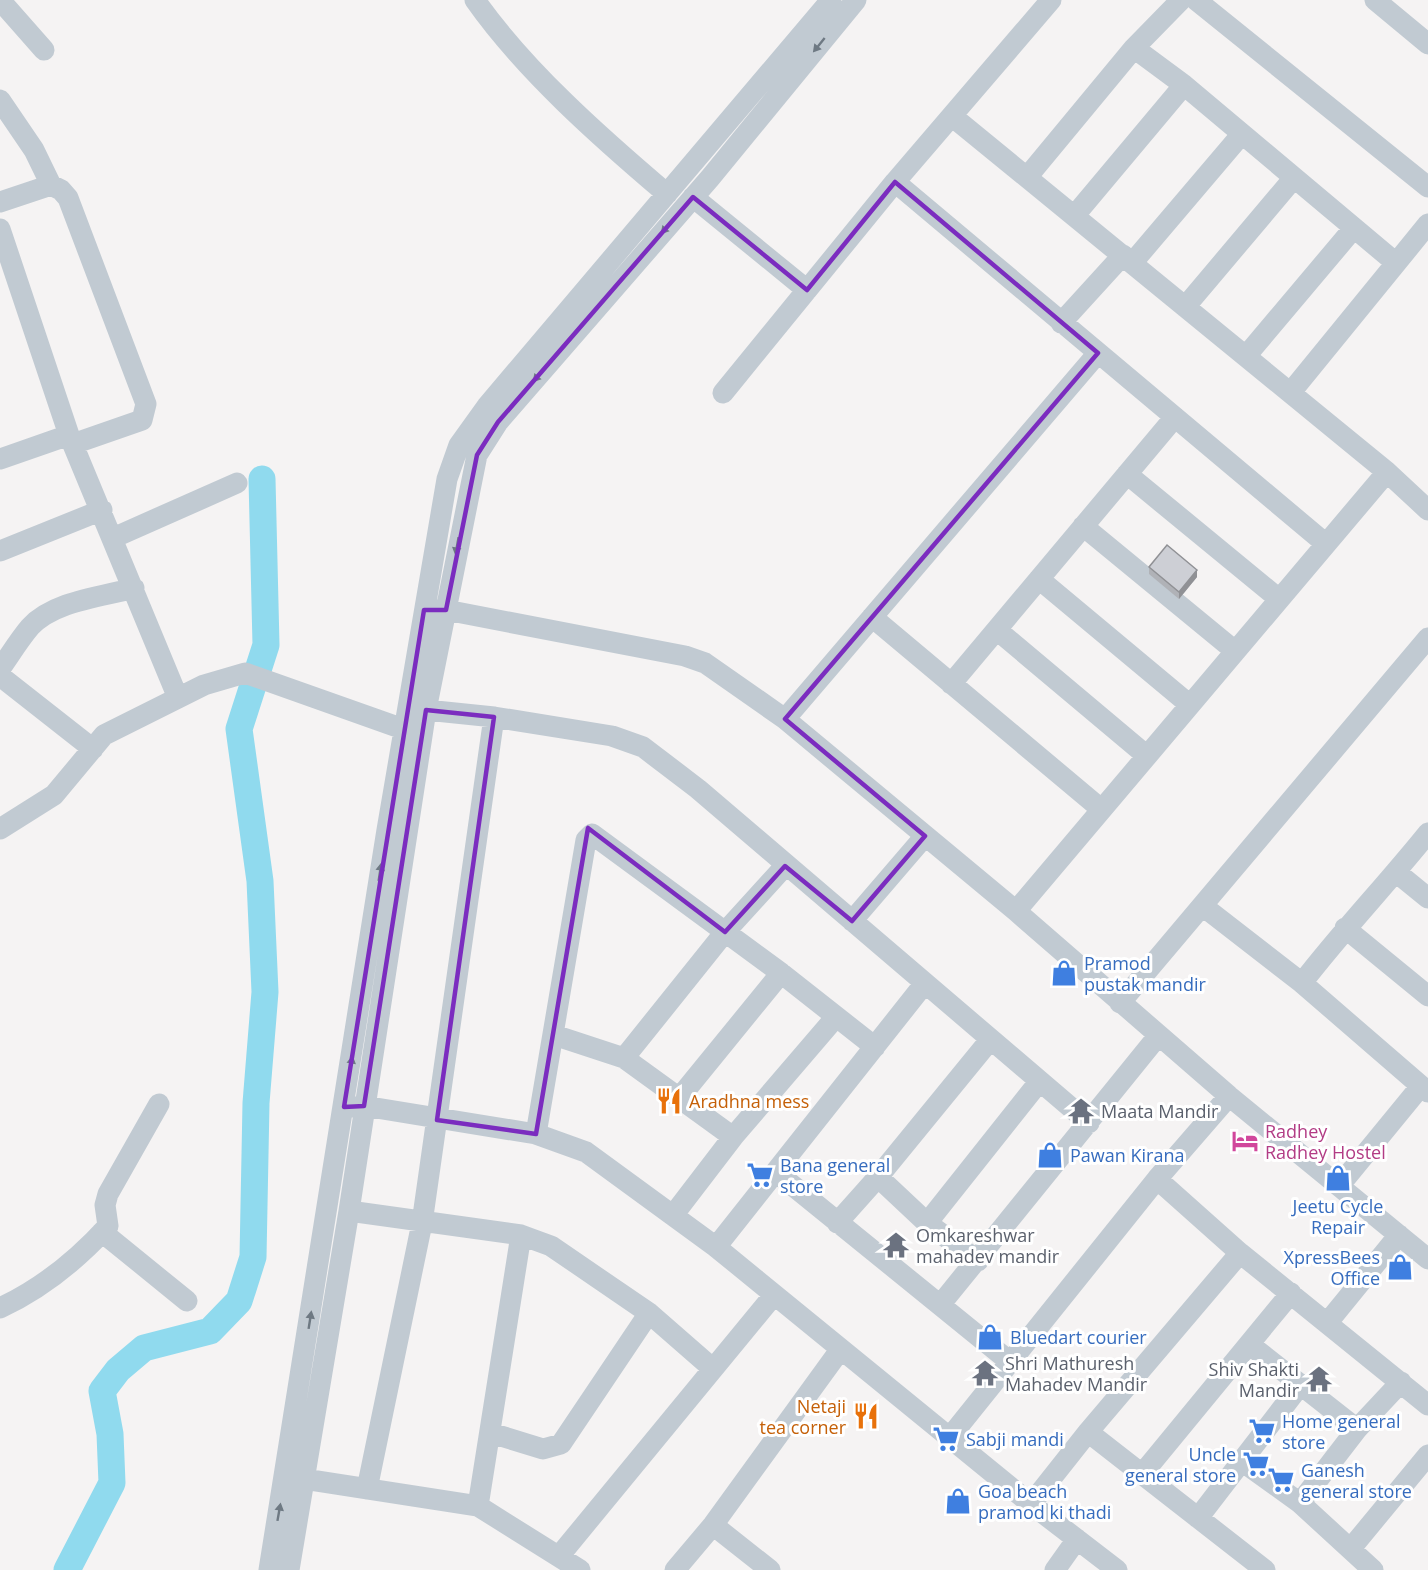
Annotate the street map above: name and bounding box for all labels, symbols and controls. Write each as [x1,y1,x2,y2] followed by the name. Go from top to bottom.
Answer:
[812,37,825,53] one-way arrow
[661,219,674,234] one-way arrow
[532,367,546,382] one-way arrow
[453,537,462,556] one-way arrow
[376,863,385,882] one-way arrow
[1084,951,1206,996] place label: Pramod pustak mandir
[1049,958,1079,988] shop icon: Pramod pustak mandir
[346,1055,355,1074] one-way arrow
[654,1086,684,1116] restaurant icon: Aradhna mess
[689,1089,809,1113] place label: Aradhna mess
[1066,1096,1096,1126] temple icon: Maata Mandir
[1101,1099,1219,1123] place label: Maata Mandir
[1265,1119,1386,1164] place label: Radhey Radhey Hostel
[1230,1126,1260,1156] hotel icon: Radhey Radhey Hostel
[1035,1140,1065,1170] shop icon: Pawan Kirana
[1070,1143,1184,1167] place label: Pawan Kirana
[780,1153,890,1198] place label: Bana general store
[745,1160,775,1190] supermarket icon: Bana general store
[1323,1163,1353,1193] shop icon: Jeetu Cycle Repair
[1291,1194,1383,1239] place label: Jeetu Cycle Repair
[916,1223,1060,1268] place label: Omkareshwar mahadev mandir
[881,1230,911,1260] temple icon: Omkareshwar mahadev mandir
[1284,1245,1380,1290] place label: XpressBees Office
[1385,1252,1415,1282] shop icon: XpressBees Office
[306,1310,315,1329] one-way arrow
[975,1322,1005,1352] shop icon: Bluedart courier
[1010,1325,1147,1349] place label: Bluedart courier
[1005,1351,1148,1396] place label: Shri Mathuresh Mahadev Mandir
[1209,1357,1300,1402] place label: Shiv Shakti Mandir
[970,1358,1000,1388] temple icon: Shri Mathuresh Mahadev Mandir
[1304,1364,1334,1394] temple icon: Shiv Shakti Mandir
[759,1394,847,1439] place label: Netaji tea corner
[851,1401,881,1431] restaurant icon: Netaji tea corner
[1282,1409,1400,1454] place label: Home general store
[1247,1416,1277,1446] supermarket icon: Home general store
[931,1424,961,1454] supermarket icon: Sabji mandi
[966,1427,1064,1451] place label: Sabji mandi
[1125,1442,1236,1487] place label: Uncle general store
[1241,1449,1271,1479] supermarket icon: Uncle general store
[1301,1458,1412,1503] place label: Ganesh general store
[1266,1465,1296,1495] supermarket icon: Ganesh general store
[978,1479,1111,1524] place label: Goa beach pramod ki thadi
[943,1486,973,1516] shop icon: Goa beach pramod ki thadi
[275,1503,284,1522] one-way arrow

